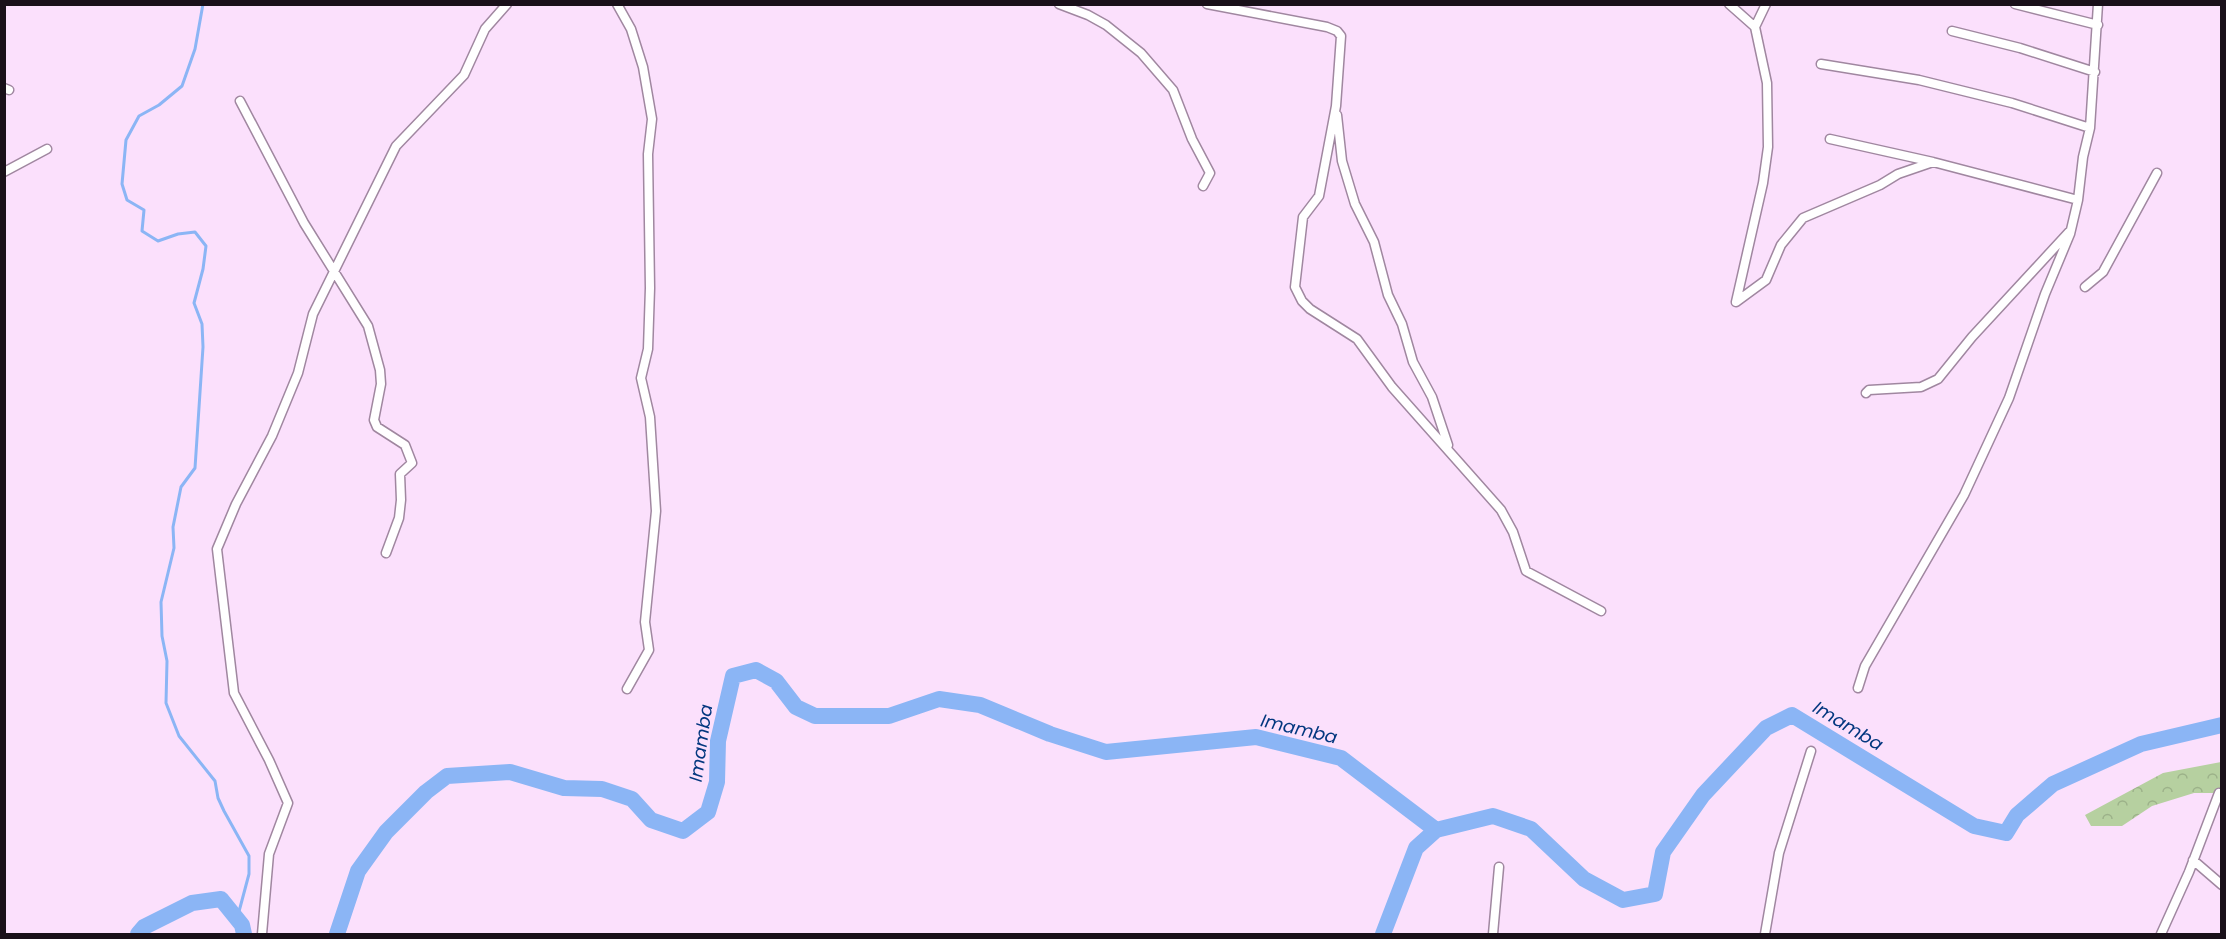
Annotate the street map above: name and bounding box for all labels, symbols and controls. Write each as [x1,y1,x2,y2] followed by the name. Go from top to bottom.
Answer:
[1808,695,1888,756] water label: Imamba
[683,703,718,783] water label: Imamba
[1258,708,1340,749] water label: Imamba

